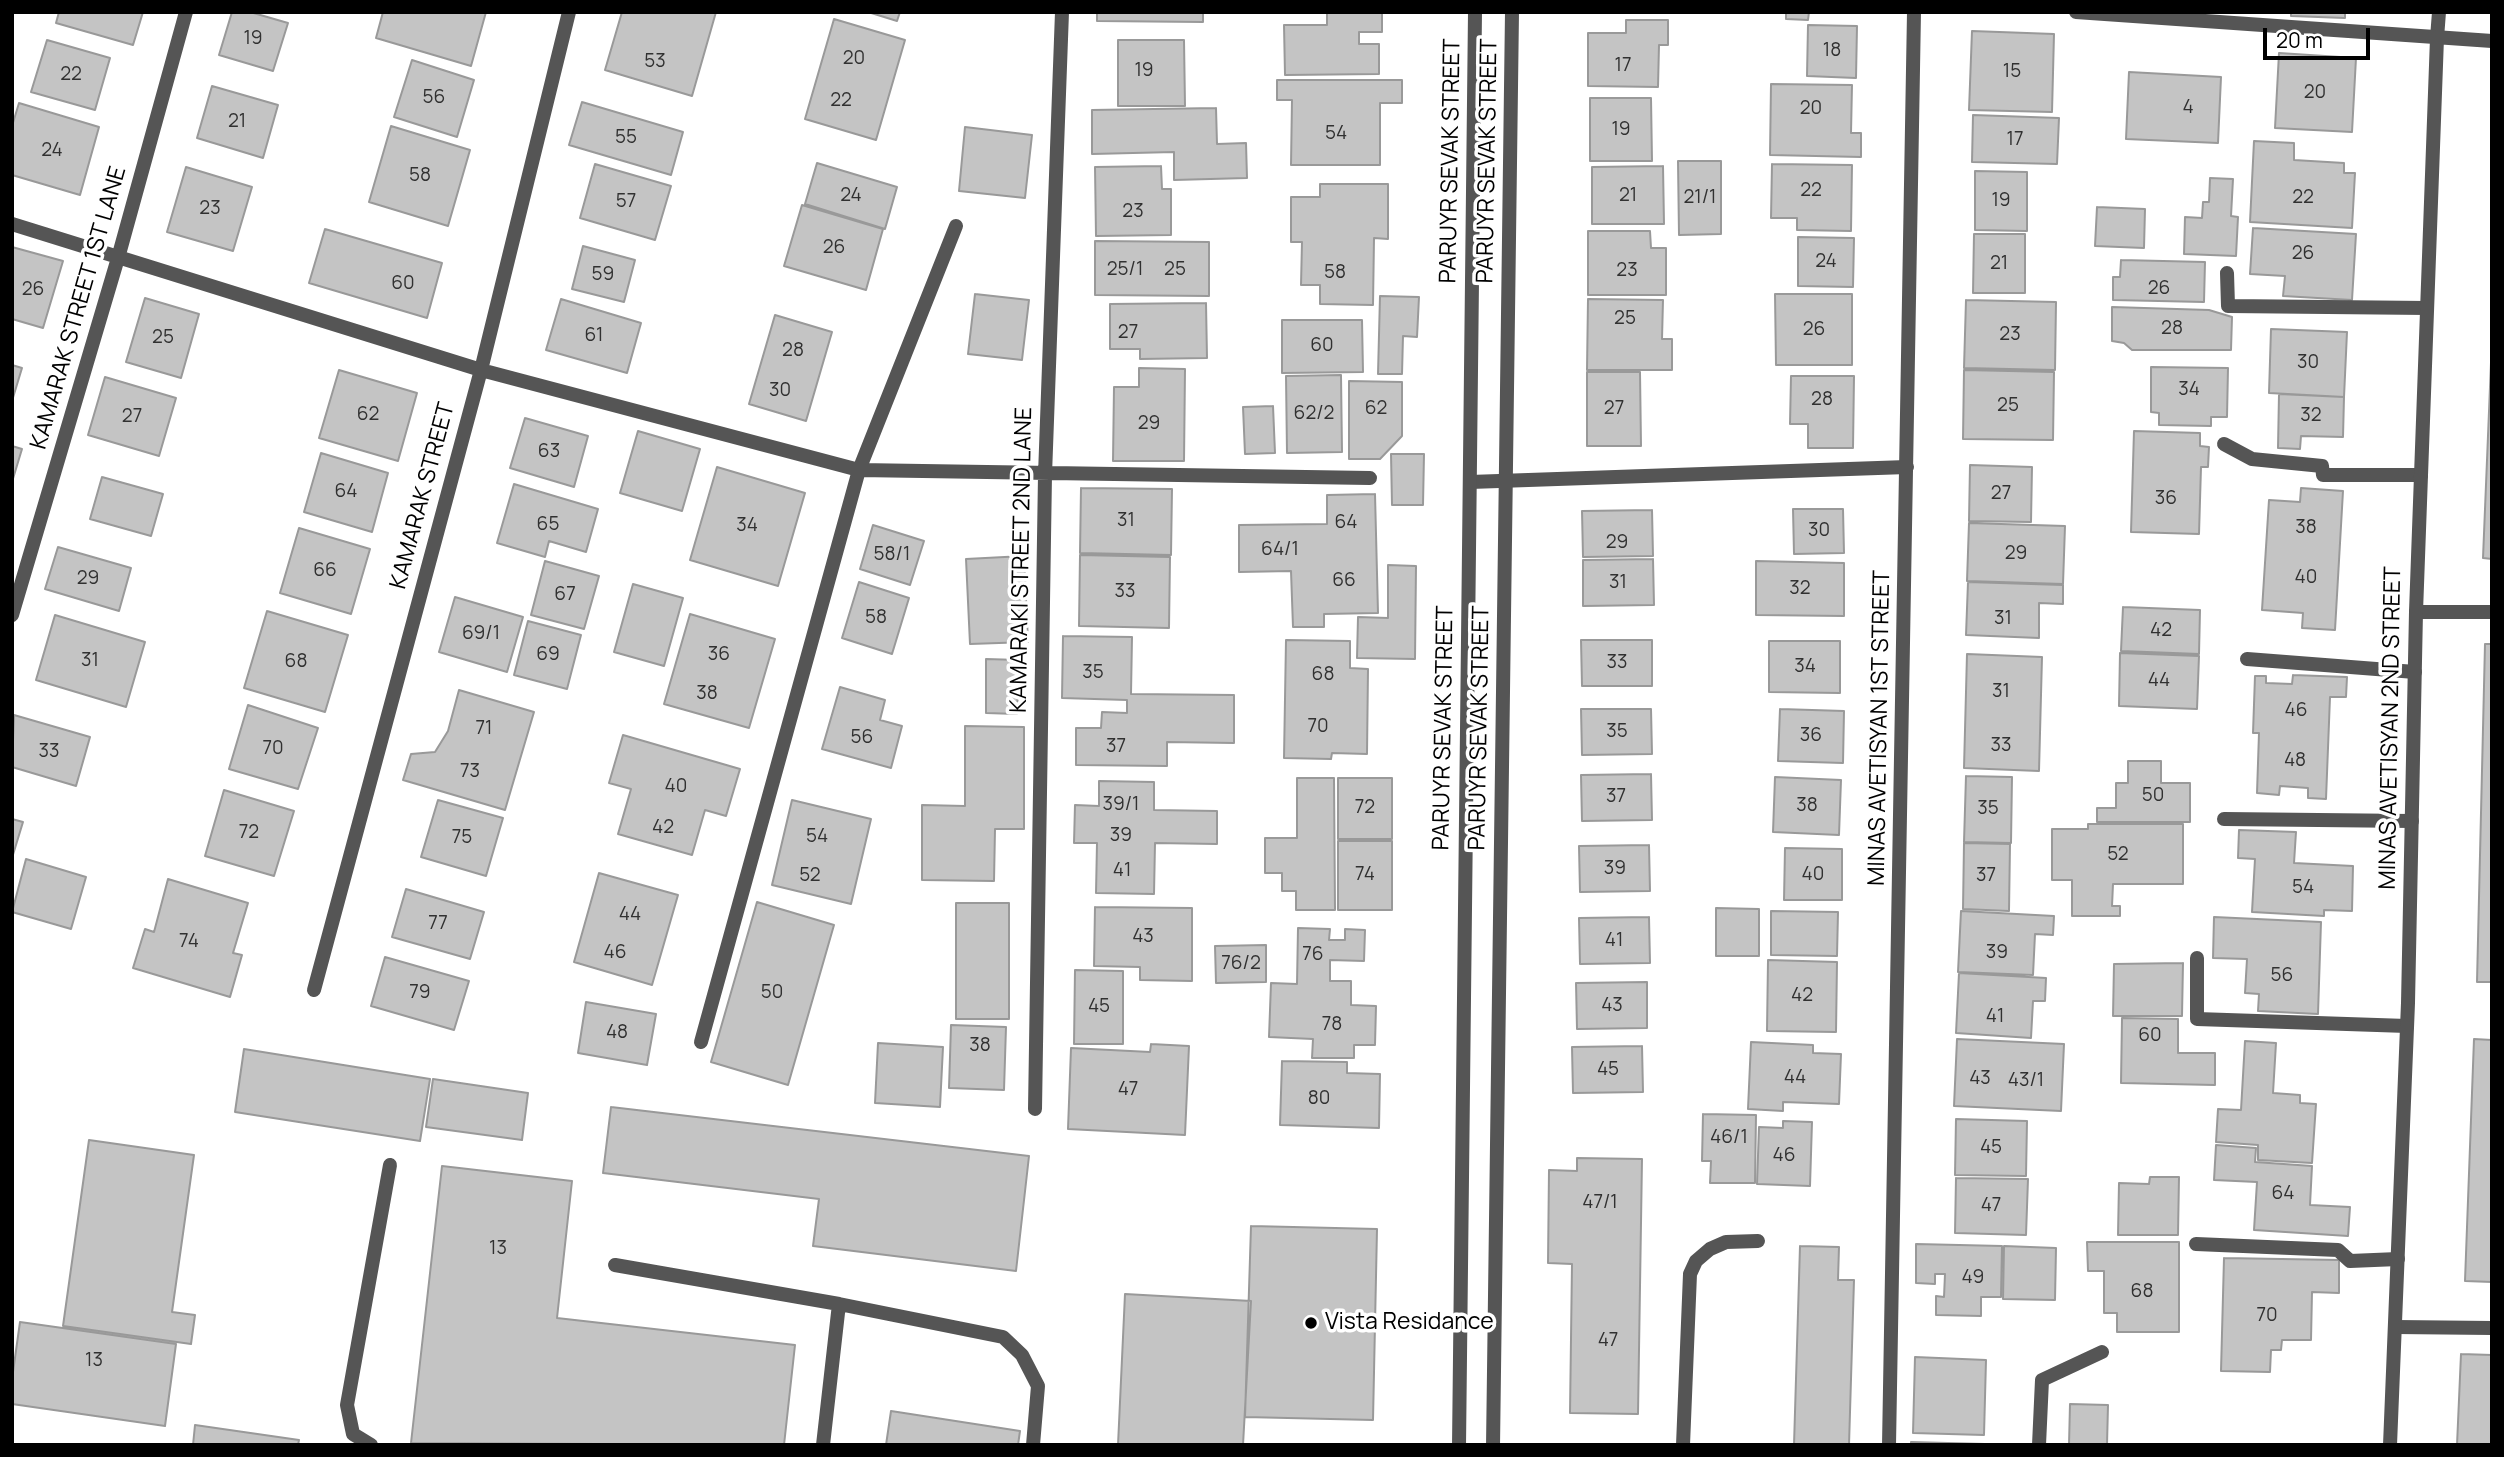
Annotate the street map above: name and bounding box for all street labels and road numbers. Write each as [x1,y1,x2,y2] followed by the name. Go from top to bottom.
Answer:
[1435,38,1467,284] street label: PARUYR SEVAK STREET
[1472,38,1504,284] street label: PARUYR SEVAK STREET
[25,163,133,453] street label: KAMARAK STREET 1ST LANE
[385,400,461,592] street label: KAMARAK STREET
[1006,407,1038,713] street label: KAMARAKI STREET 2ND LANE
[2374,566,2408,890] street label: MINAS AVETISYAN 2ND STREET
[1863,570,1897,886] street label: MINAS AVETISYAN 1ST STREET
[1428,605,1460,851] street label: PARUYR SEVAK STREET
[1464,605,1496,851] street label: PARUYR SEVAK STREET

